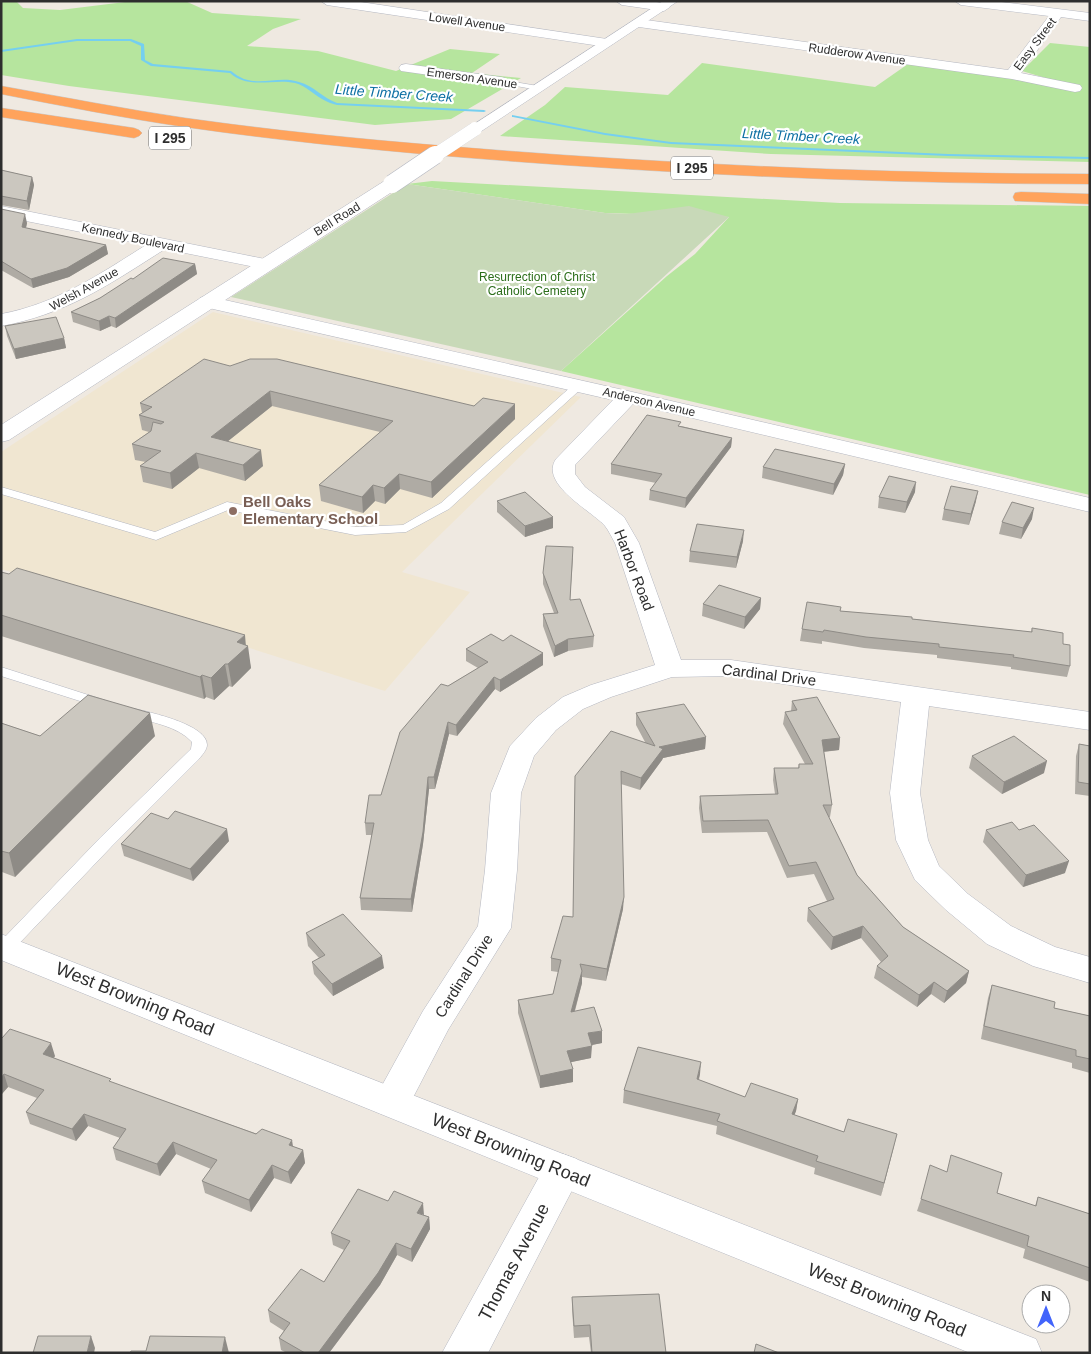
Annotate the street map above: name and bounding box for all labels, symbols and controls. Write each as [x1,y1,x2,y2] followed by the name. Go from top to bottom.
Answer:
[428,10,507,34] street label: Lowell Avenue
[1011,14,1060,73] street label: Easy Street
[808,40,907,68] street label: Rudderow Avenue
[426,65,518,91] street label: Emerson Avenue
[335,81,454,105] water label: Little Timber Creek
[742,125,861,147] water label: Little Timber Creek
[149,126,191,150] road number: I 295
[671,156,713,180] road number: I 295
[311,199,363,239] street label: Bell Road
[80,220,186,256] street label: Kennedy Boulevard
[47,264,121,314] street label: Welsh Avenue
[479,270,596,298] park label: Resurrection of Christ Catholic Cemetery
[601,385,697,420] street label: Anderson Avenue
[243,493,378,527] place label: Bell Oaks Elementary School
[227,505,239,517] marker: Bell Oaks Elementary School
[611,527,658,613] street label: Harbor Road
[721,660,817,689] street label: Cardinal Drive
[431,931,496,1021] street label: Cardinal Drive
[53,958,217,1040] street label: West Browning Road
[429,1109,593,1191] street label: West Browning Road
[475,1200,553,1324] street label: Thomas Avenue
[805,1259,969,1341] street label: West Browning Road
[1021,1284,1071,1334] north arrow
[1041,1288,1051,1304] text: N

